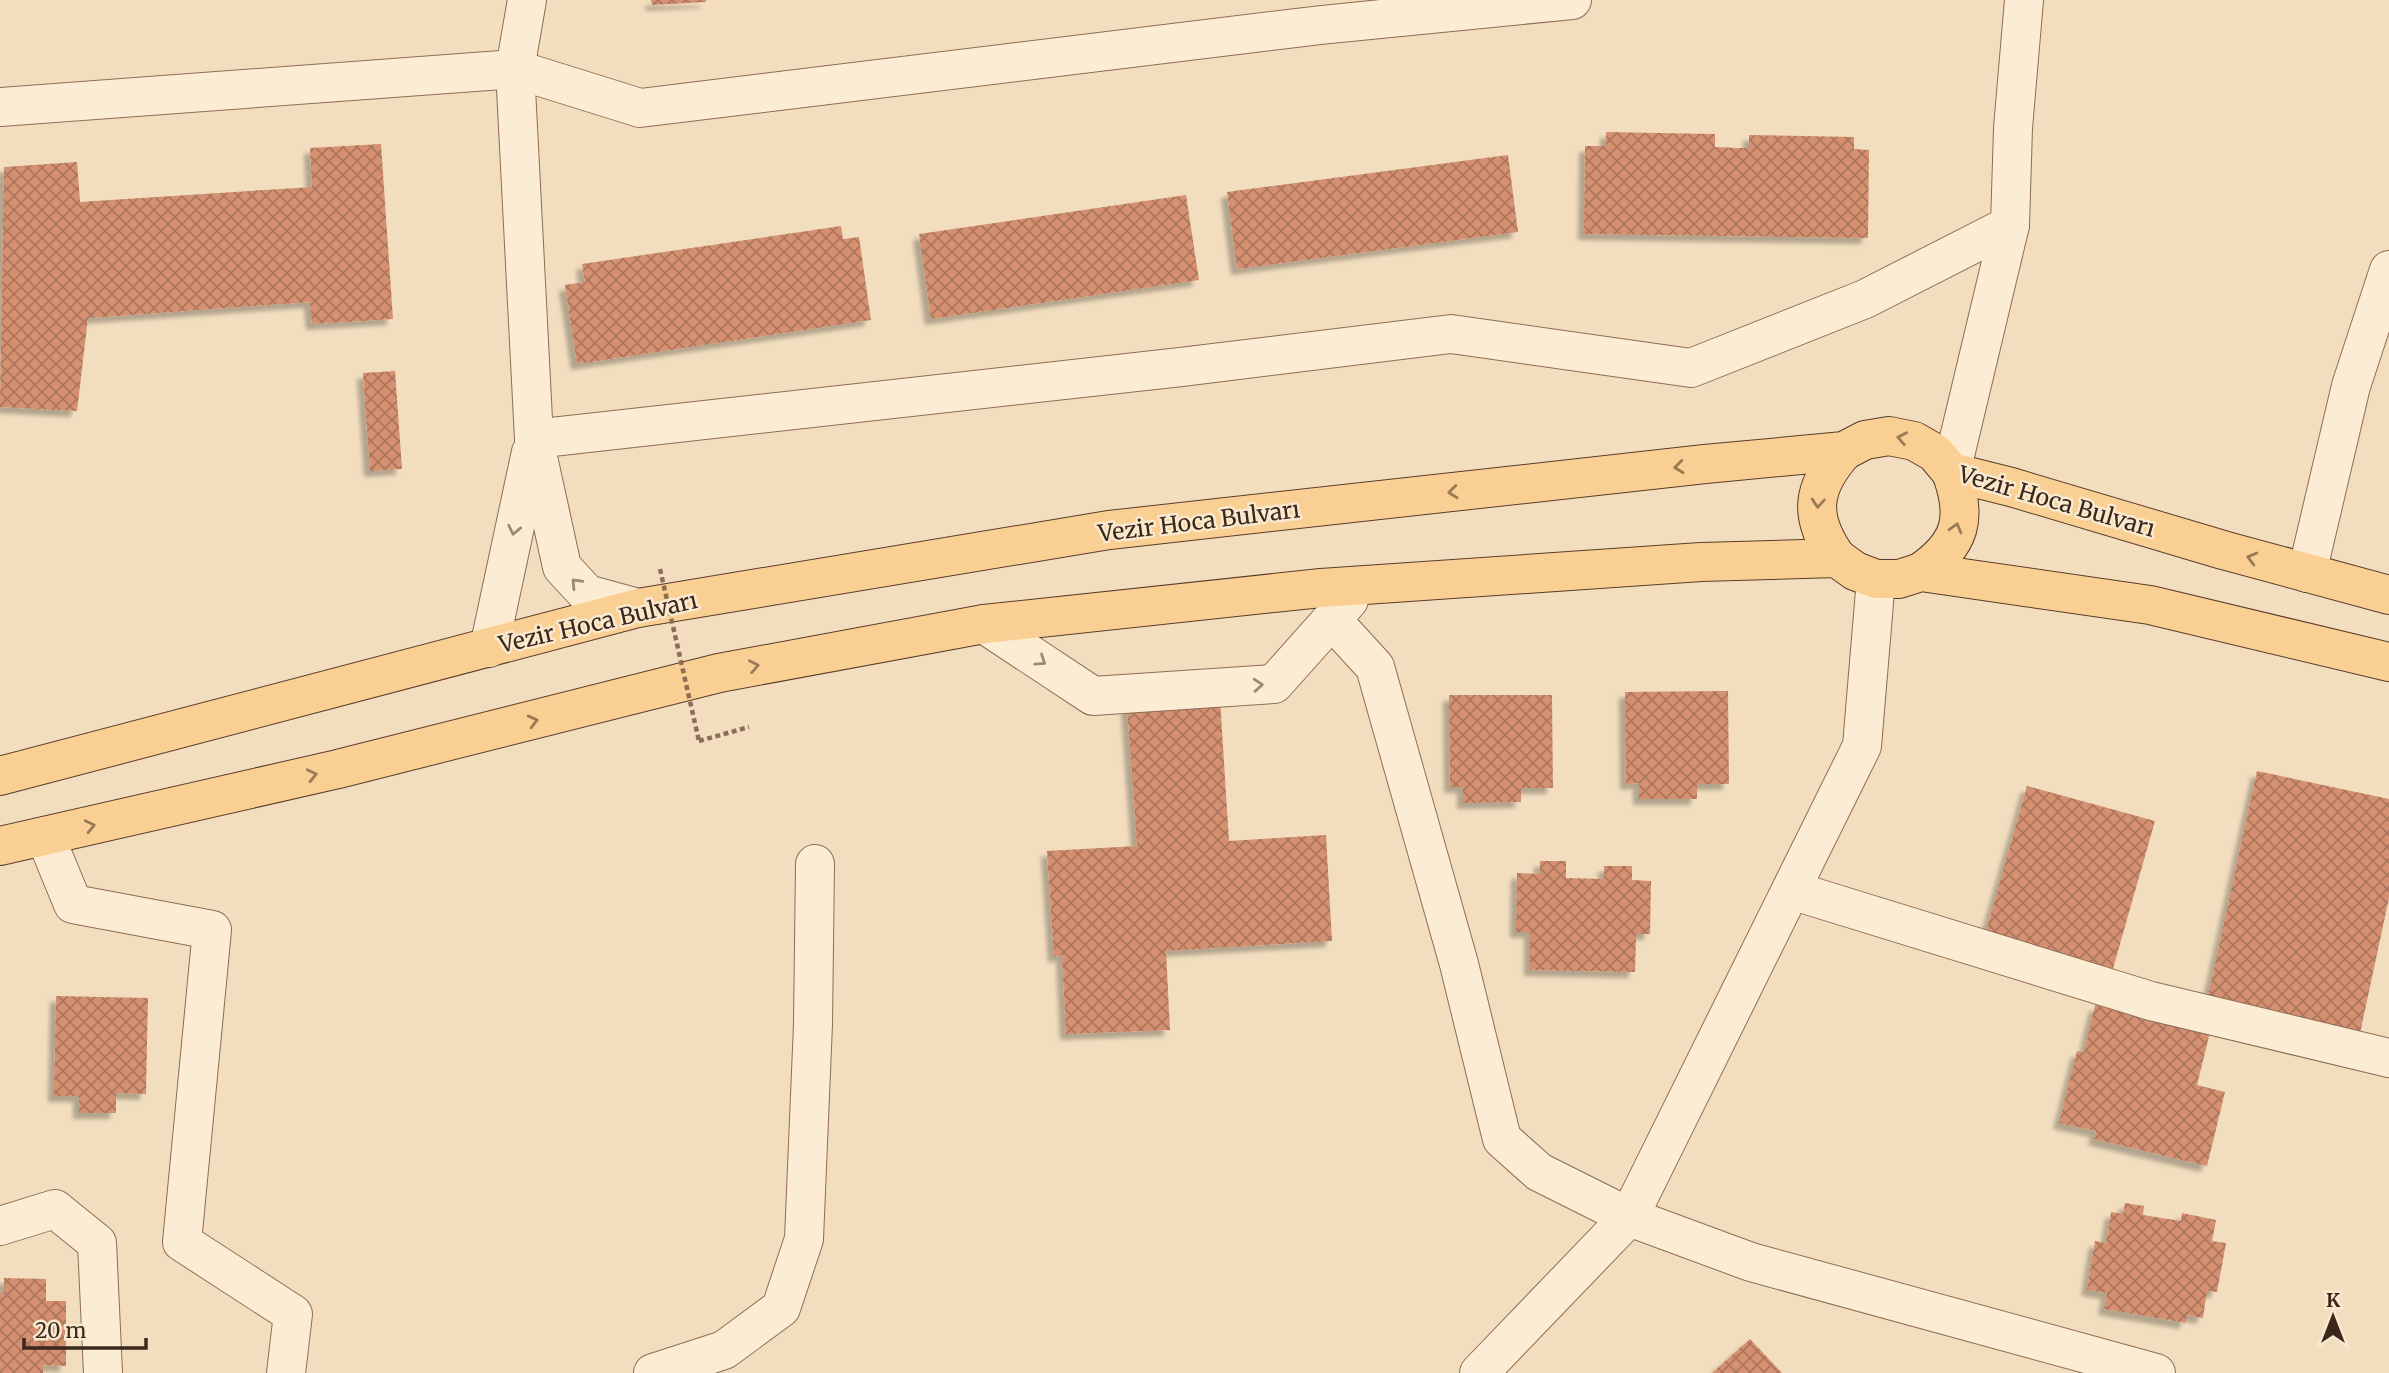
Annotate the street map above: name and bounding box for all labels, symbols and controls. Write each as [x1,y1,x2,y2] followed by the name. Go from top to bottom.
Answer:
[1896,432,1908,447] one-way arrow
[1673,459,1685,474] one-way arrow
[1955,459,2159,543] street label: Vezir Hoca Bulvarı
[1447,484,1458,499] one-way arrow
[1096,494,1301,548] street label: Vezir Hoca Bulvarı
[1811,498,1826,509] one-way arrow
[1948,523,1963,535] one-way arrow
[508,524,523,536] one-way arrow
[2246,552,2258,566] one-way arrow
[572,578,585,591] one-way arrow
[495,585,700,659] street label: Vezir Hoca Bulvarı
[1033,653,1046,666] one-way arrow
[748,660,760,675] one-way arrow
[1252,678,1263,693] one-way arrow
[527,715,539,729] one-way arrow
[306,769,318,783] one-way arrow
[84,819,96,834] one-way arrow
[2298,1282,2368,1352] north arrow
[2326,1288,2341,1312] text: K
[24,1306,147,1350] scale bar
[35,1317,87,1344] text: 20 m

